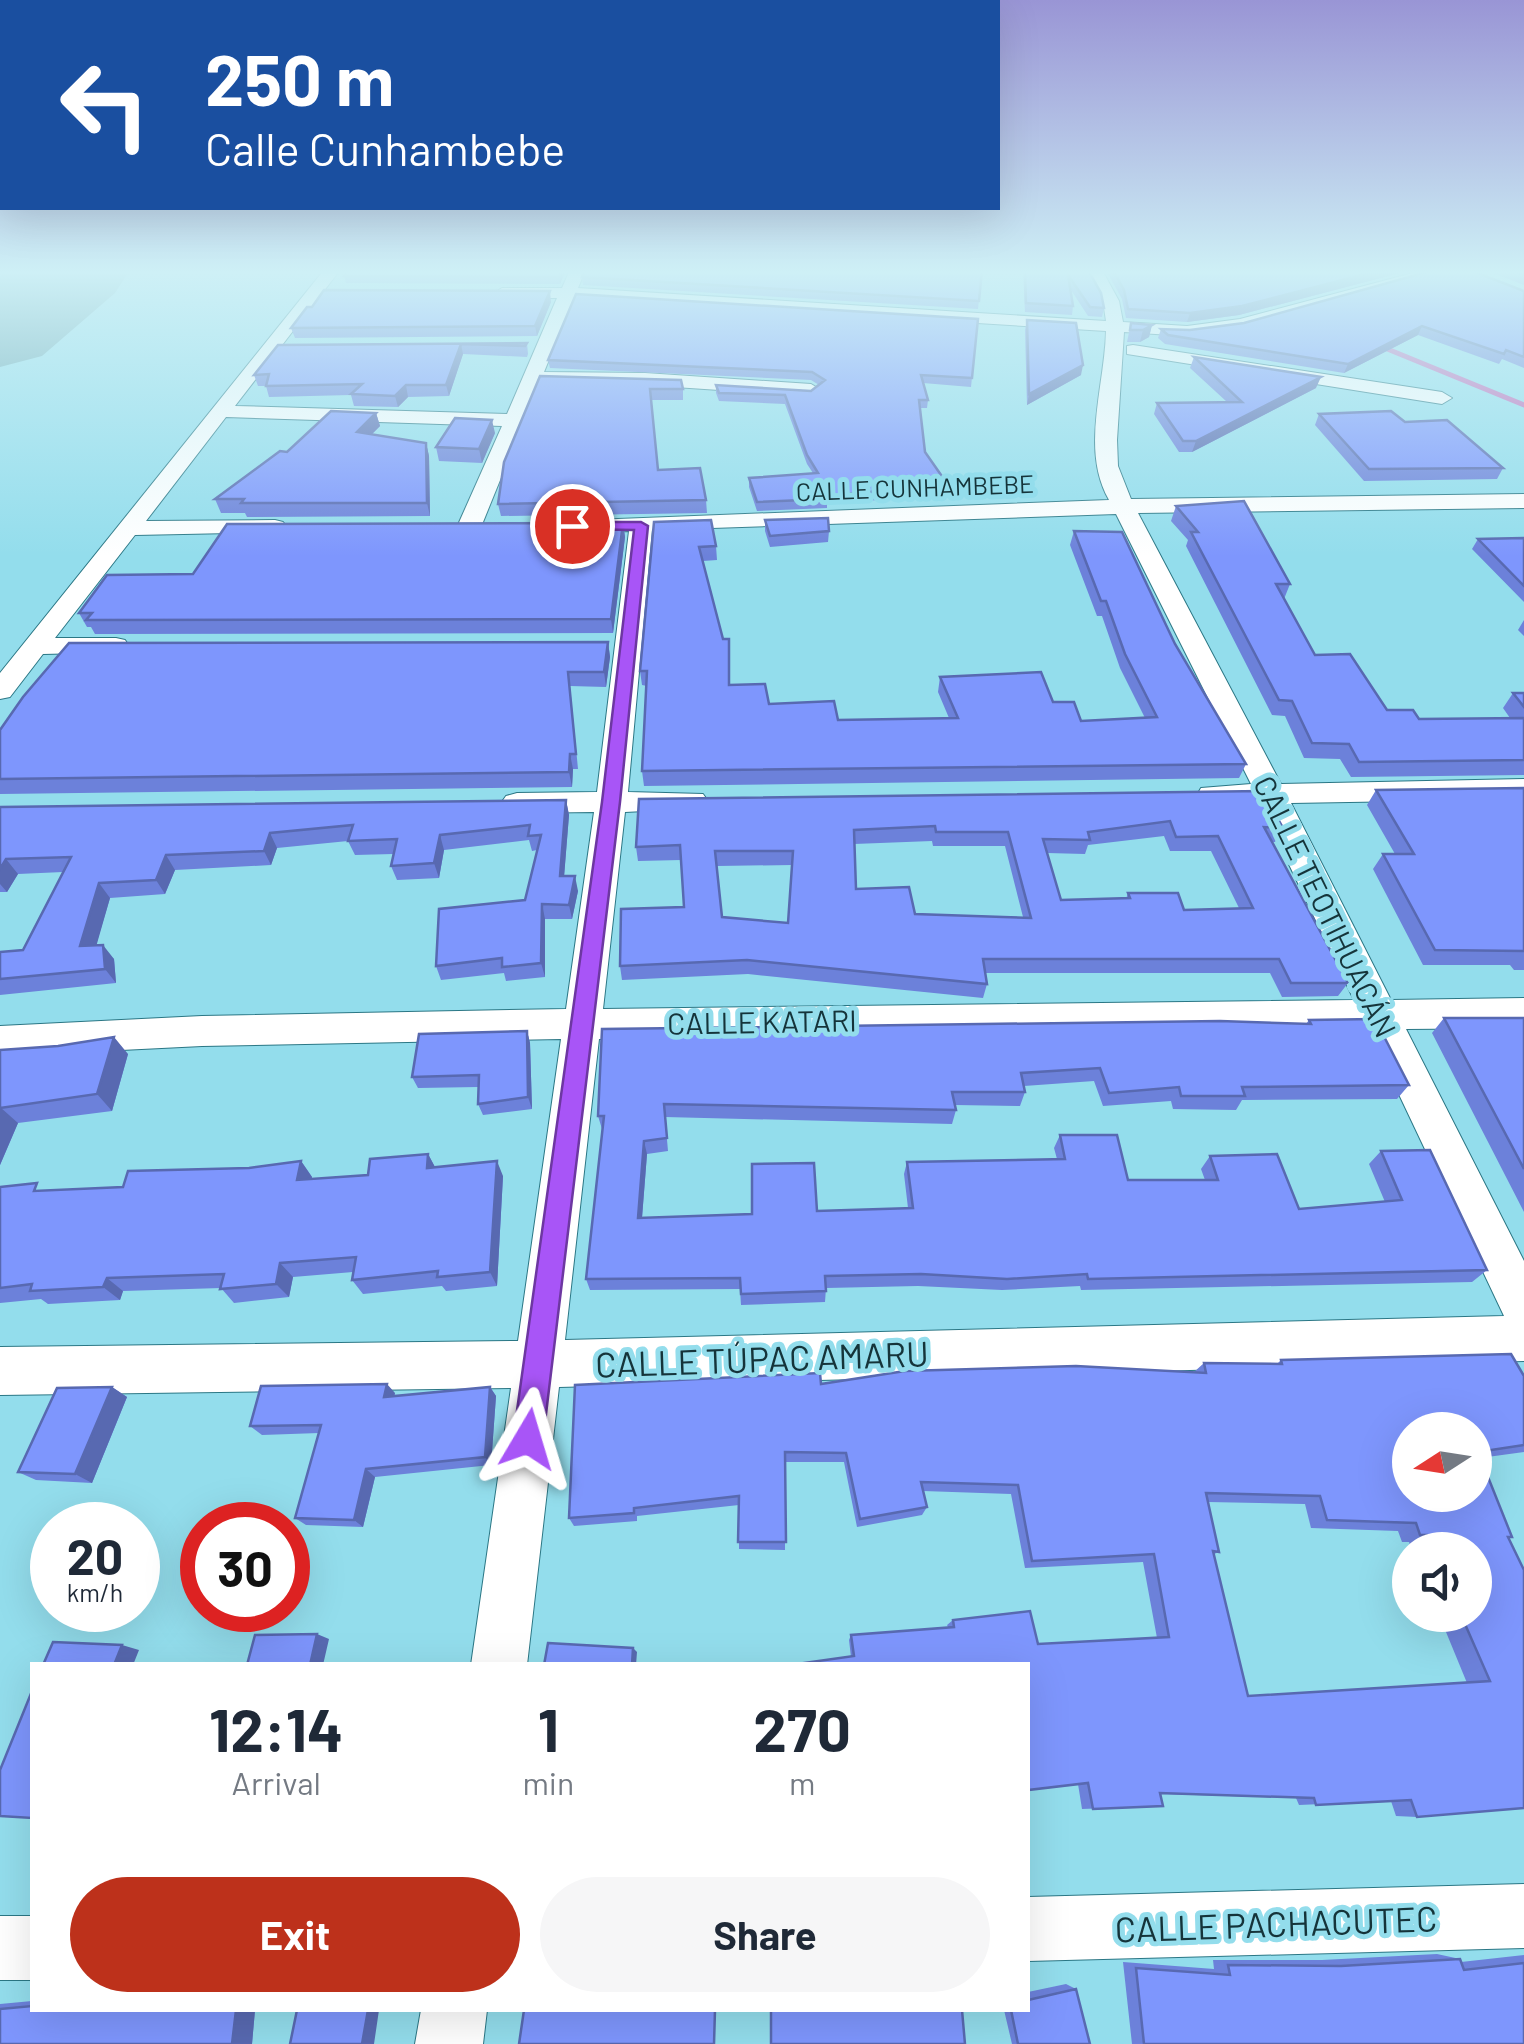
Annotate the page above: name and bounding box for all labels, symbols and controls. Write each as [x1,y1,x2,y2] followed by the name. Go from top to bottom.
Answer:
[205,36,394,120] text: 250 m
[40,40,170,170] icon: left
[205,121,565,175] text: Calle Cunhambebe
[795,468,1035,506] street label: CALLE CUNHAMBEBE
[530,484,615,569] pin
[545,499,600,554] icon: arrive
[1247,769,1405,1043] street label: CALLE TEOTIHUACÁN
[667,1001,857,1041] street label: CALLE KATARI
[595,1331,929,1385] street label: CALLE TÚPAC AMARU
[476,1387,580,1491] position arrow
[1392,1412,1492,1512] north arrow
[1392,1412,1492,1632] map controls
[180,1502,310,1632] speed limit sign: 30
[67,1525,123,1585] text: 20
[1392,1532,1492,1632] button: sound
[67,1577,123,1607] text: km/h
[209,1692,343,1764] text: 12:14
[538,1692,559,1764] text: 1
[753,1692,851,1764] text: 270
[231,1763,321,1801] text: Arrival
[522,1763,574,1801] text: min
[789,1763,815,1801] text: m
[70,1877,520,1992] button: Exit
[540,1877,990,1992] button: Share
[1114,1896,1438,1950] street label: CALLE PACHACUTEC

